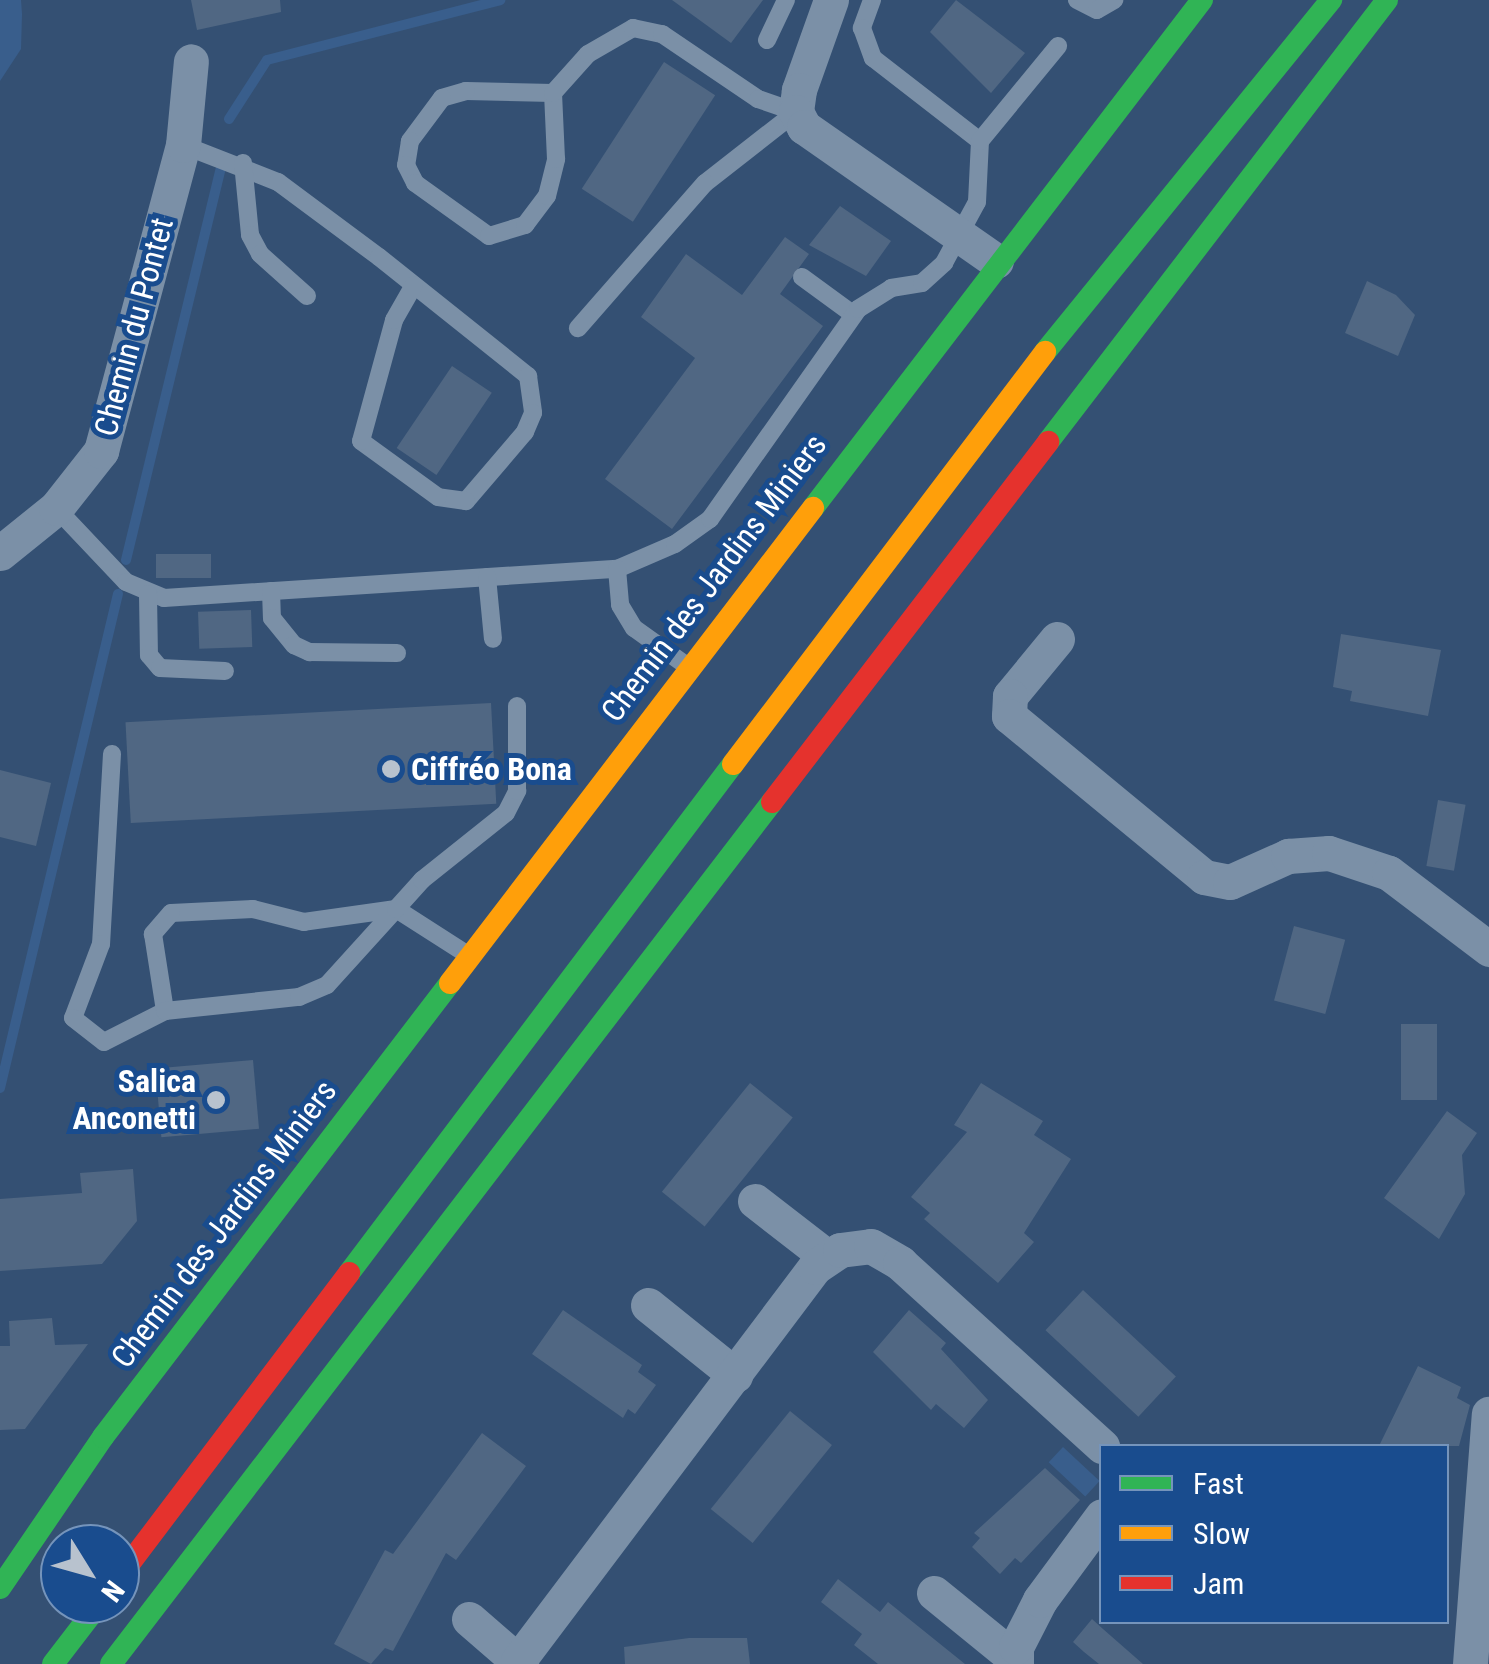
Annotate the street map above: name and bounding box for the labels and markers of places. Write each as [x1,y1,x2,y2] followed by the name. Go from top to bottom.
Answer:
[411,750,572,788] place label: Ciffréo Bona
[380,758,402,780] marker: Ciffréo Bona
[72,1063,196,1138] place label: Salica Anconetti
[205,1089,227,1111] marker: Salica Anconetti

